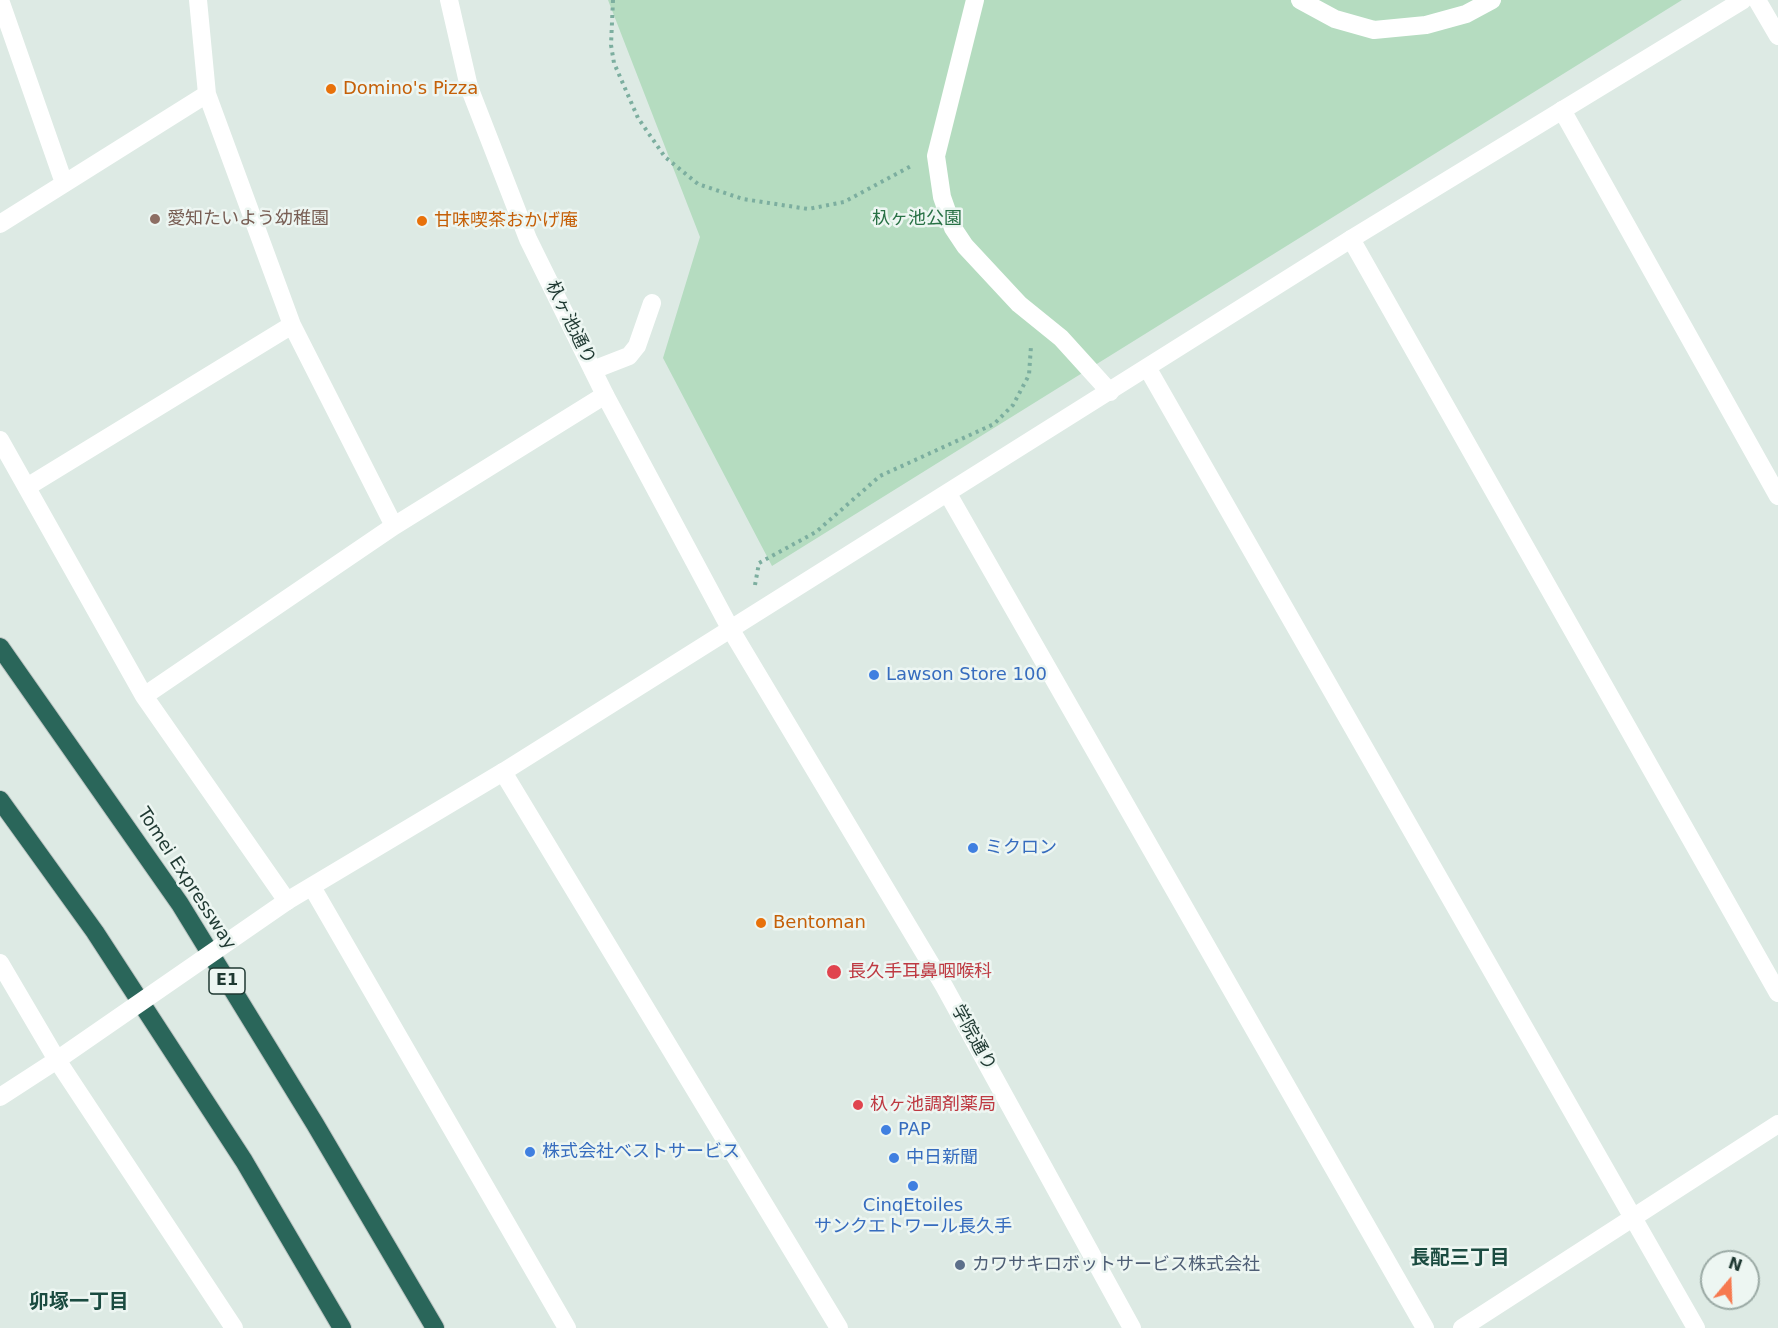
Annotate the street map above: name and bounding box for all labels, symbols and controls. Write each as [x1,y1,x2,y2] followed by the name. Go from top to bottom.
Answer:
[343,78,478,100] place label: Domino's Pizza
[324,82,338,96] marker: Domino's Pizza
[167,208,329,230] place label: 愛知たいよう幼稚園
[872,208,962,230] park label: 杁ヶ池公園
[434,210,578,232] place label: 甘味喫茶おかげ庵
[148,212,162,226] marker: 愛知たいよう幼稚園
[415,214,429,228] marker: 甘味喫茶おかげ庵
[541,278,599,368] street label: 杁ヶ池通り
[886,664,1047,686] place label: Lawson Store 100
[867,668,881,682] marker: Lawson Store 100
[132,804,240,954] street label: Tomei Expressway
[985,837,1057,859] place label: ミクロン
[966,841,980,855] marker: ミクロン
[773,912,866,934] place label: Bentoman
[754,916,768,930] marker: Bentoman
[848,961,992,983] place label: 長久手耳鼻咽喉科
[825,963,843,981] marker: 長久手耳鼻咽喉科
[209,968,245,994] road number: E1
[946,1001,1000,1075] street label: 学院通り
[870,1094,996,1116] place label: 杁ヶ池調剤薬局
[851,1098,865,1112] marker: 杁ヶ池調剤薬局
[898,1119,931,1141] place label: PAP
[879,1123,893,1137] marker: PAP
[542,1141,740,1163] place label: 株式会社ベストサービス
[523,1145,537,1159] marker: 株式会社ベストサービス
[906,1147,978,1169] place label: 中日新聞
[887,1151,901,1165] marker: 中日新聞
[906,1179,920,1193] marker: CinqEtoiles サンクエトワール長久手
[814,1195,1012,1238] place label: CinqEtoiles サンクエトワール長久手
[1410,1247,1510,1271] district label: 長配三丁目
[1700,1250,1760,1310] north arrow
[1726,1253,1745,1276] text: N
[972,1254,1260,1276] place label: カワサキロボットサービス株式会社
[953,1258,967,1272] marker: カワサキロボットサービス株式会社
[29,1291,129,1315] district label: 卯塚一丁目

